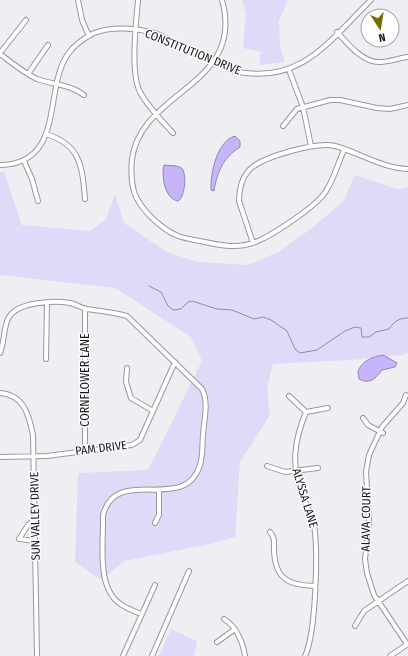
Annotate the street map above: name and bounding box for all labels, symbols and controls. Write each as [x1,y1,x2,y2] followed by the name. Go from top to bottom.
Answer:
[360,8,400,48] north arrow
[143,26,243,78] street label: CONSTITUTION DRIVE
[377,30,387,44] text: N
[78,333,92,427] street label: CORNFLOWER LANE
[75,438,128,458] street label: PAM DRIVE
[289,466,321,530] street label: ALYSSA LANE
[27,471,43,560] street label: SUN VALLEY DRIVE
[358,486,374,552] street label: ALAVA COURT

